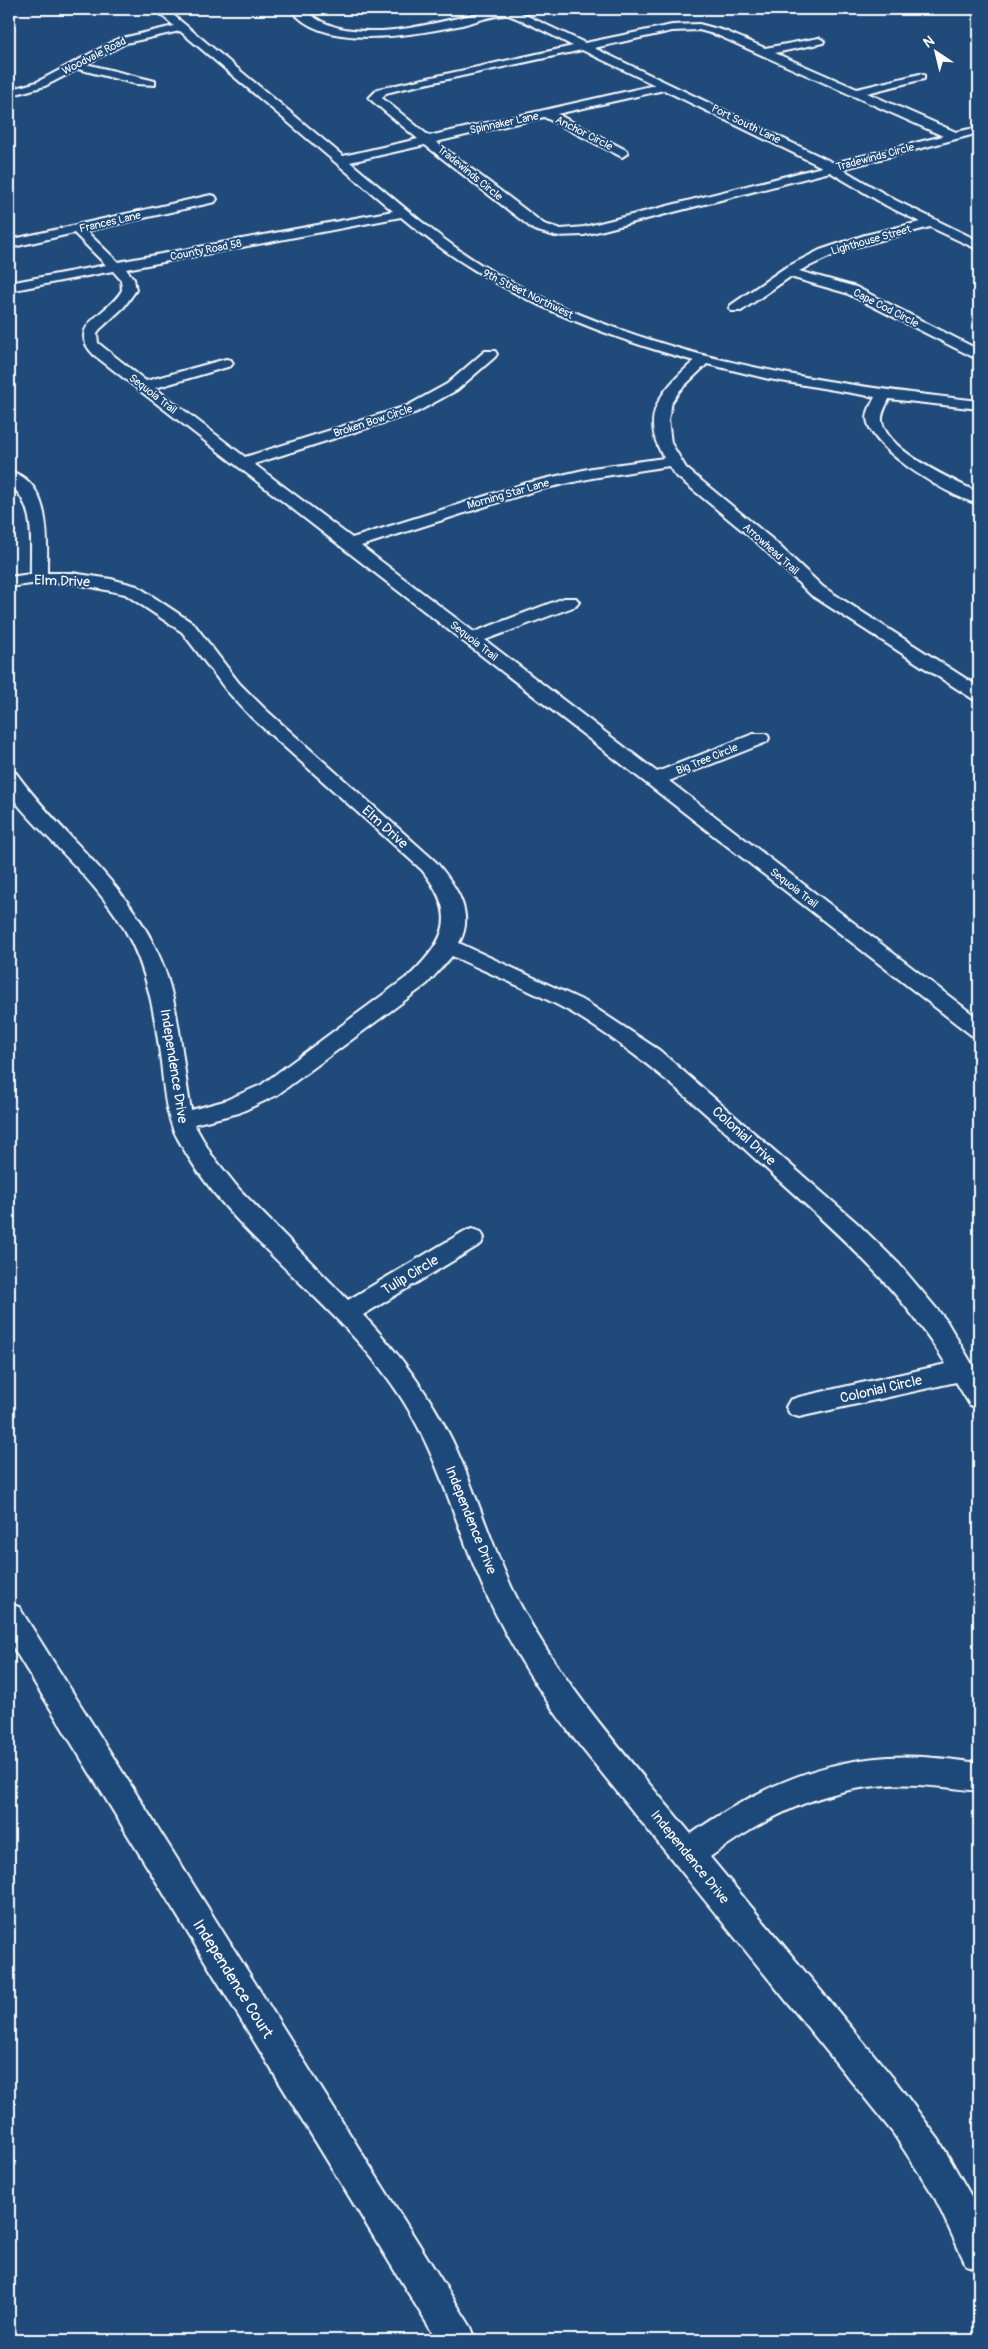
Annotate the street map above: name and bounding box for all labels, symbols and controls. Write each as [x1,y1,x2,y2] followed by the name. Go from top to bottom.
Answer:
[910,28,960,78] north arrow
[920,32,938,51] text: N
[60,34,128,78] street label: Woodvale Road
[709,102,783,147] street label: Port South Lane
[468,109,540,137] street label: Spinnaker Lane
[553,113,615,153] street label: Anchor Circle
[835,140,916,174] street label: Tradewinds Circle
[435,143,506,204] street label: Tradewinds Circle
[78,209,142,235] street label: Frances Lane
[830,222,913,258] street label: Lighthouse Street
[169,237,243,263] street label: County Road 58
[481,266,576,322] street label: 9th Street Northwest
[851,286,921,330] street label: Cape Cod Circle
[126,371,180,417] street label: Sequoia Trail
[332,402,415,440] street label: Broken Bow Circle
[465,476,551,512] street label: Morning Star Lane
[740,520,802,578] street label: Arrowhead Trail
[34,572,90,590] street label: Elm Drive
[447,618,501,664] street label: Sequoia Trail
[674,741,740,777] street label: Big Tree Circle
[359,802,412,852] street label: Elm Drive
[767,865,821,911] street label: Sequoia Trail
[157,1008,191,1124] street label: Independence Drive
[709,1103,780,1169] street label: Colonial Drive
[378,1251,442,1299] street label: Tulip Circle
[838,1371,924,1407] street label: Colonial Circle
[442,1463,501,1577] street label: Independence Drive
[647,1807,733,1907] street label: Independence Drive
[188,1916,278,2043] street label: Independence Court

